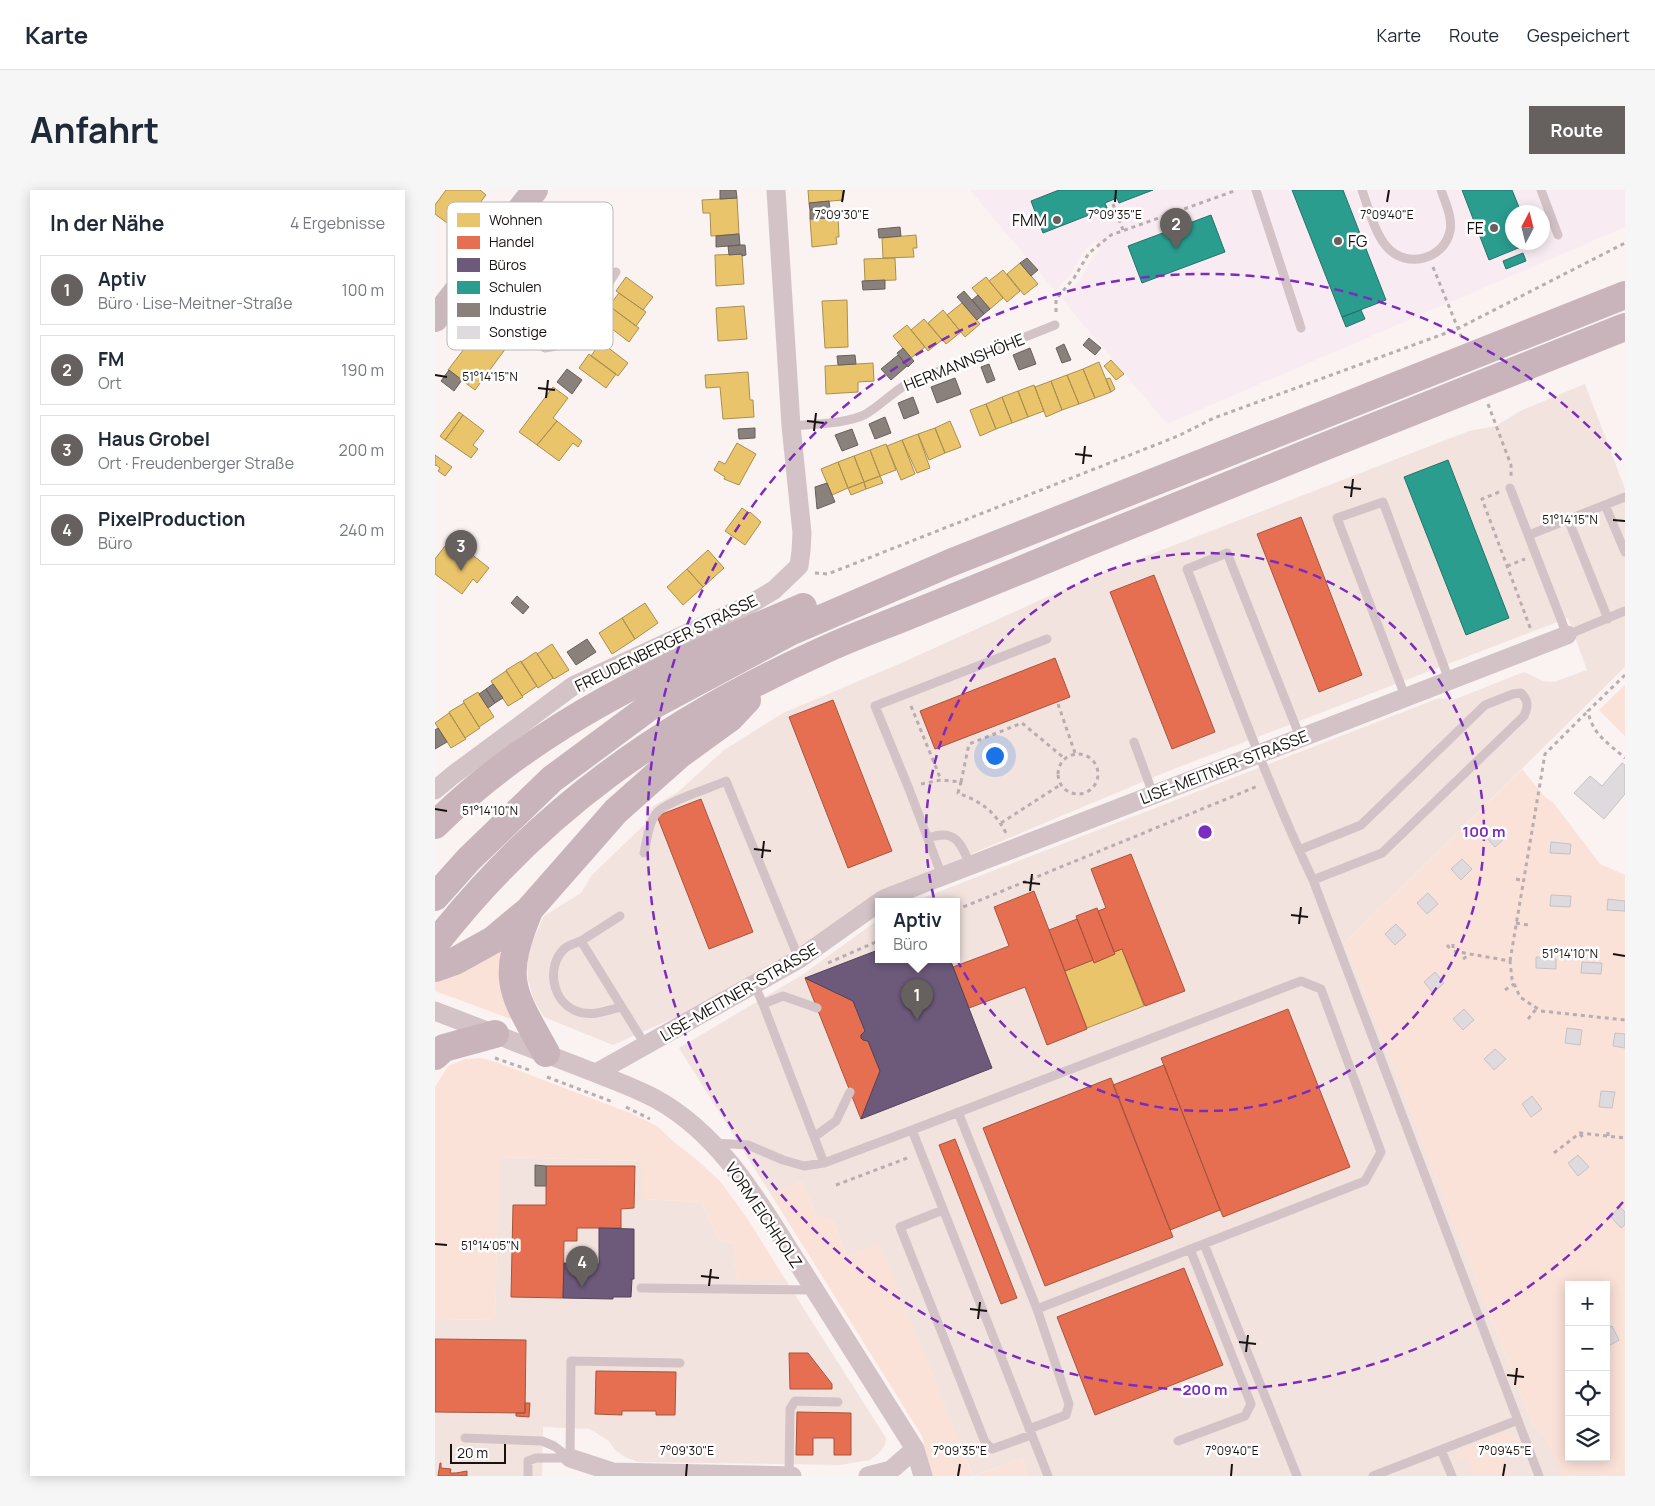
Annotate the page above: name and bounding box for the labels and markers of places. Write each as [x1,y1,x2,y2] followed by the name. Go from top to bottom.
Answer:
[1160,208,1192,249] pin: 2
[1012,209,1047,231] place label: FMM
[1051,214,1063,226] marker: FMM
[1467,217,1484,239] place label: FE
[1488,222,1500,234] marker: FE
[1348,230,1367,252] place label: FG
[1332,235,1344,247] marker: FG
[445,530,477,571] pin: 3
[1196,823,1214,841] centre of rings
[901,979,933,1020] pin: 1
[566,1246,598,1287] pin: 4

